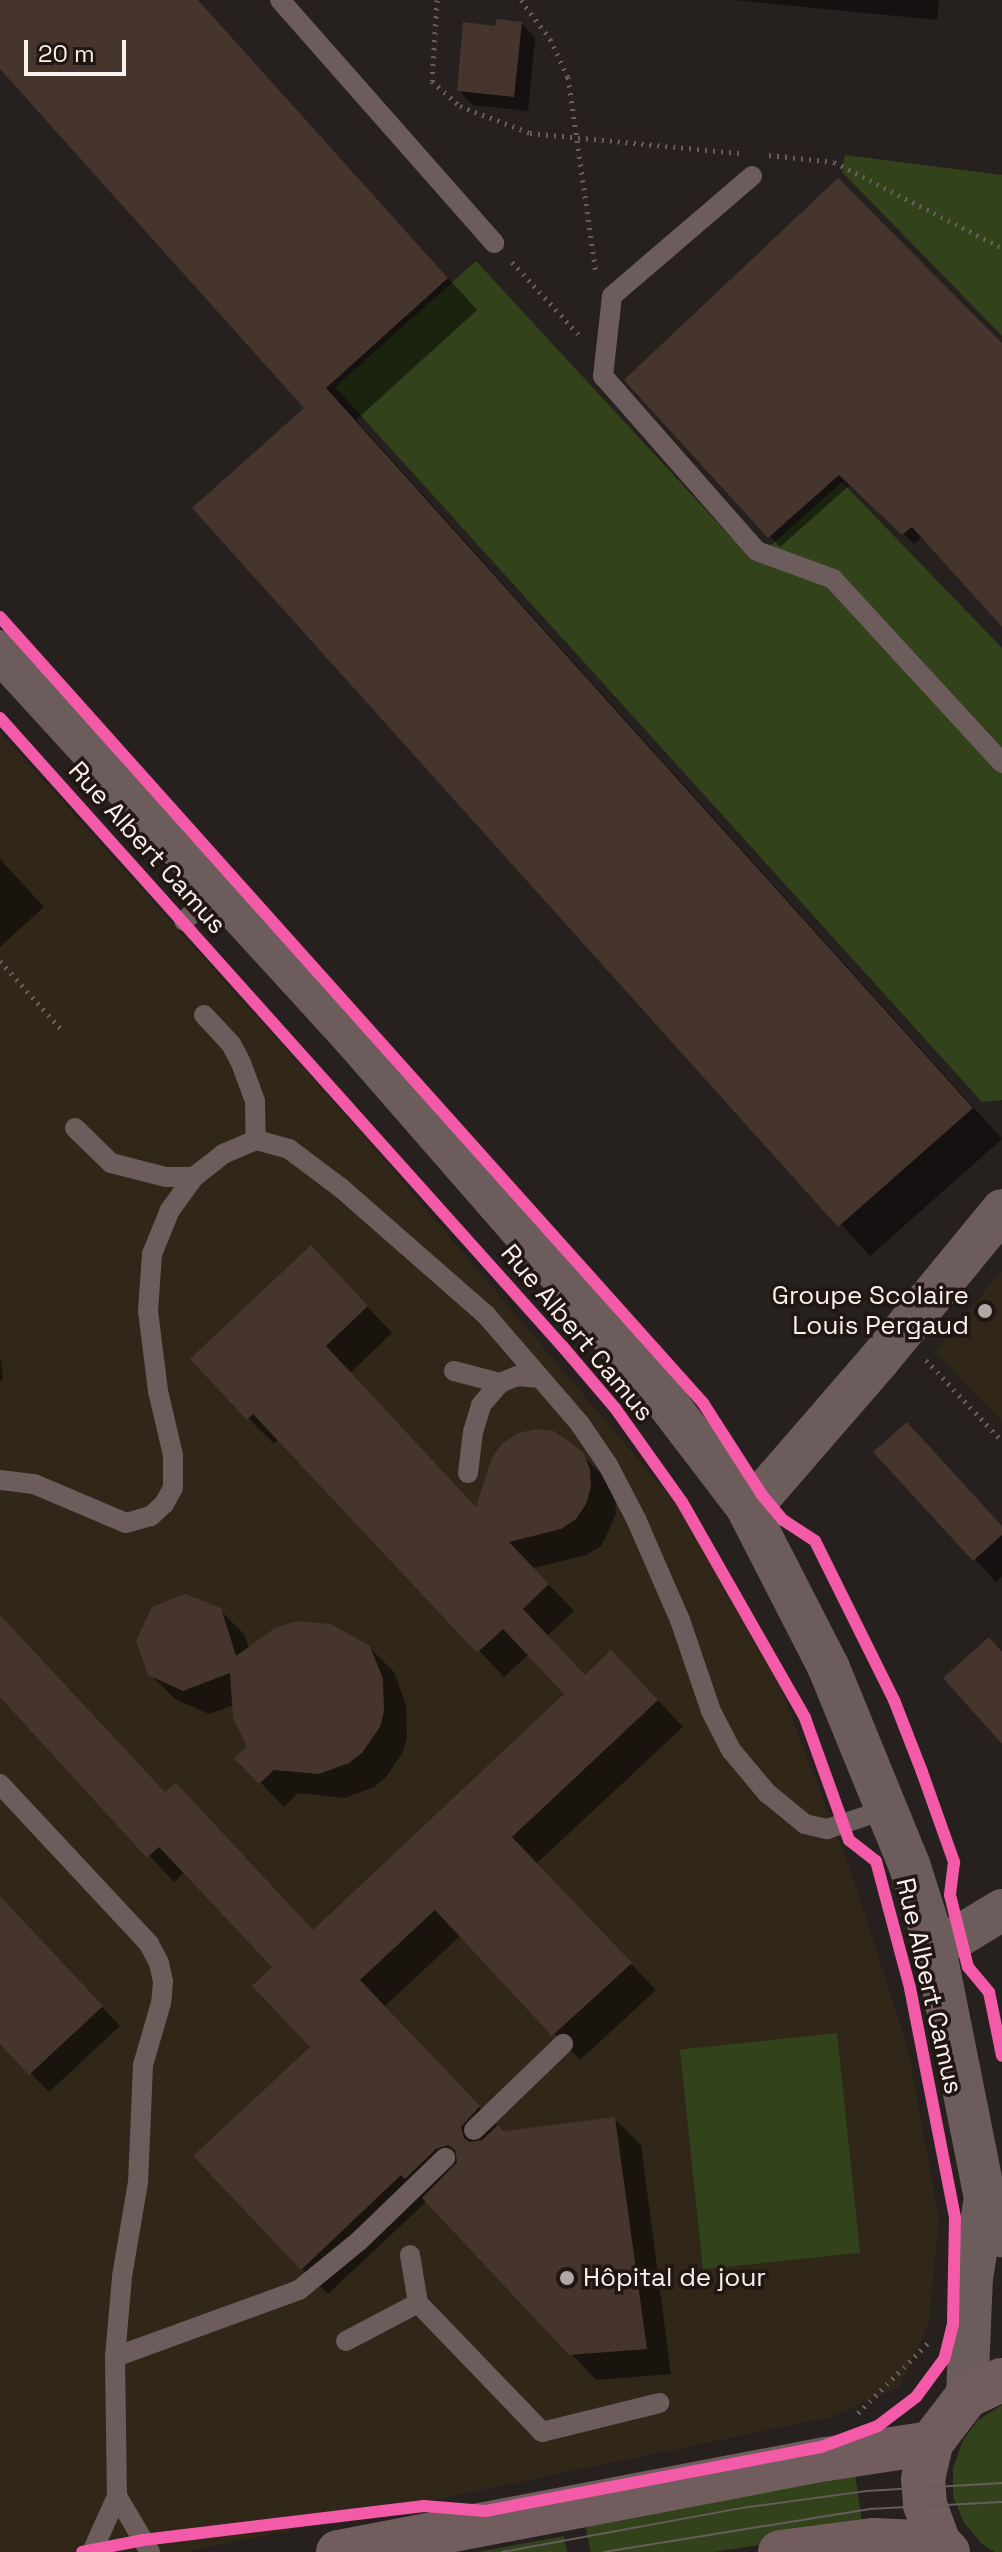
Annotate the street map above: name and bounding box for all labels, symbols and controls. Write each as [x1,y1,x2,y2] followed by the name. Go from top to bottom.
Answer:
[28,24,130,74] scale bar
[38,38,95,69] text: 20 m
[61,755,233,941] street label: Rue Albert Camus
[494,1238,660,1428] street label: Rue Albert Camus
[772,1280,969,1342] place label: Groupe Scolaire Louis Pergaud
[976,1302,994,1320] marker: Groupe Scolaire Louis Pergaud
[889,1875,969,2097] street label: Rue Albert Camus
[583,2262,766,2294] place label: Hôpital de jour
[558,2269,576,2287] marker: Hôpital de jour

